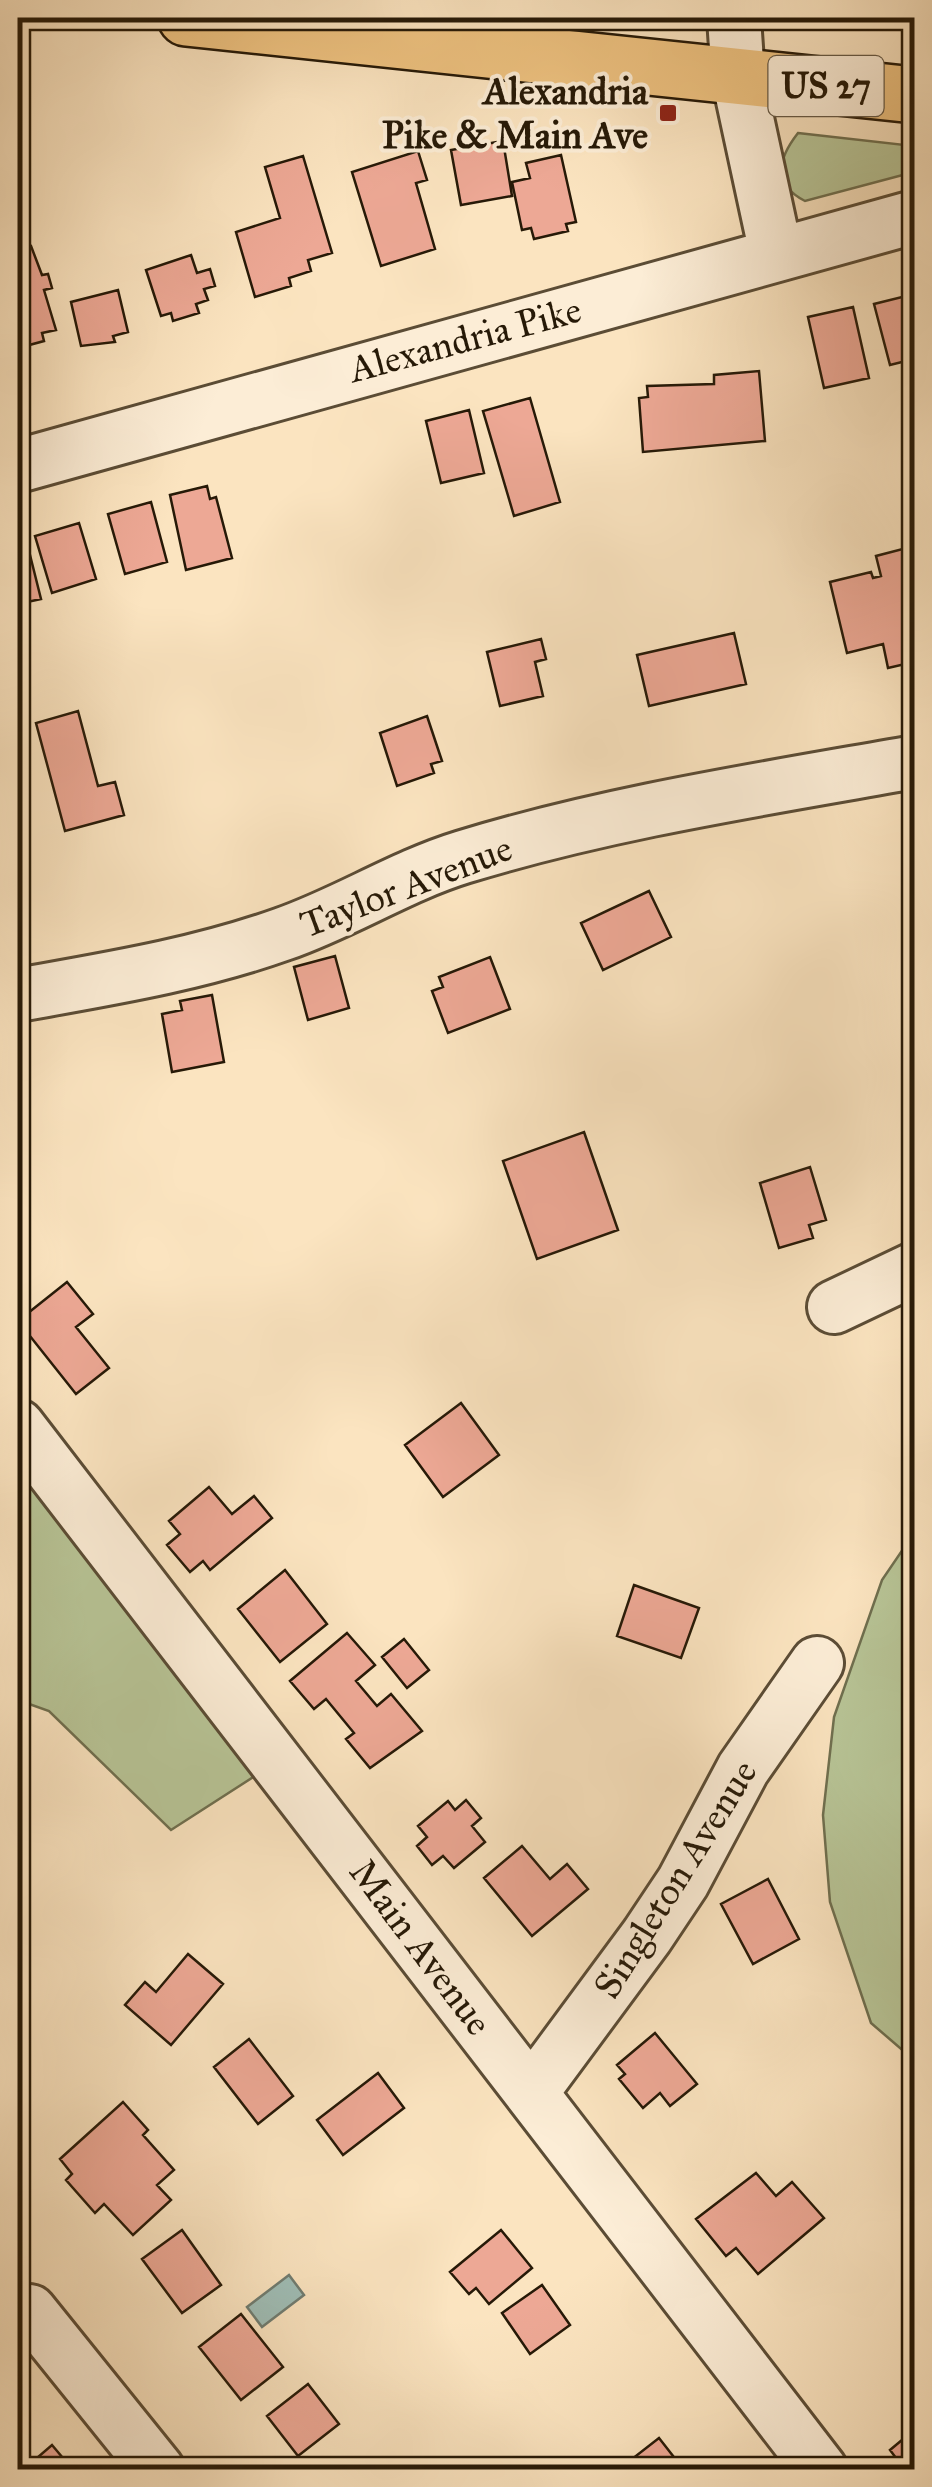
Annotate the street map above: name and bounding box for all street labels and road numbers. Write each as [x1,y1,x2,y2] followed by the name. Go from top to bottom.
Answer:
[768,56,884,116] road number: US 27
[342,286,586,393] street label: Alexandria Pike
[294,825,518,947] street label: Taylor Avenue
[583,1751,767,2007] street label: Singleton Avenue
[340,1850,502,2044] street label: Main Avenue

